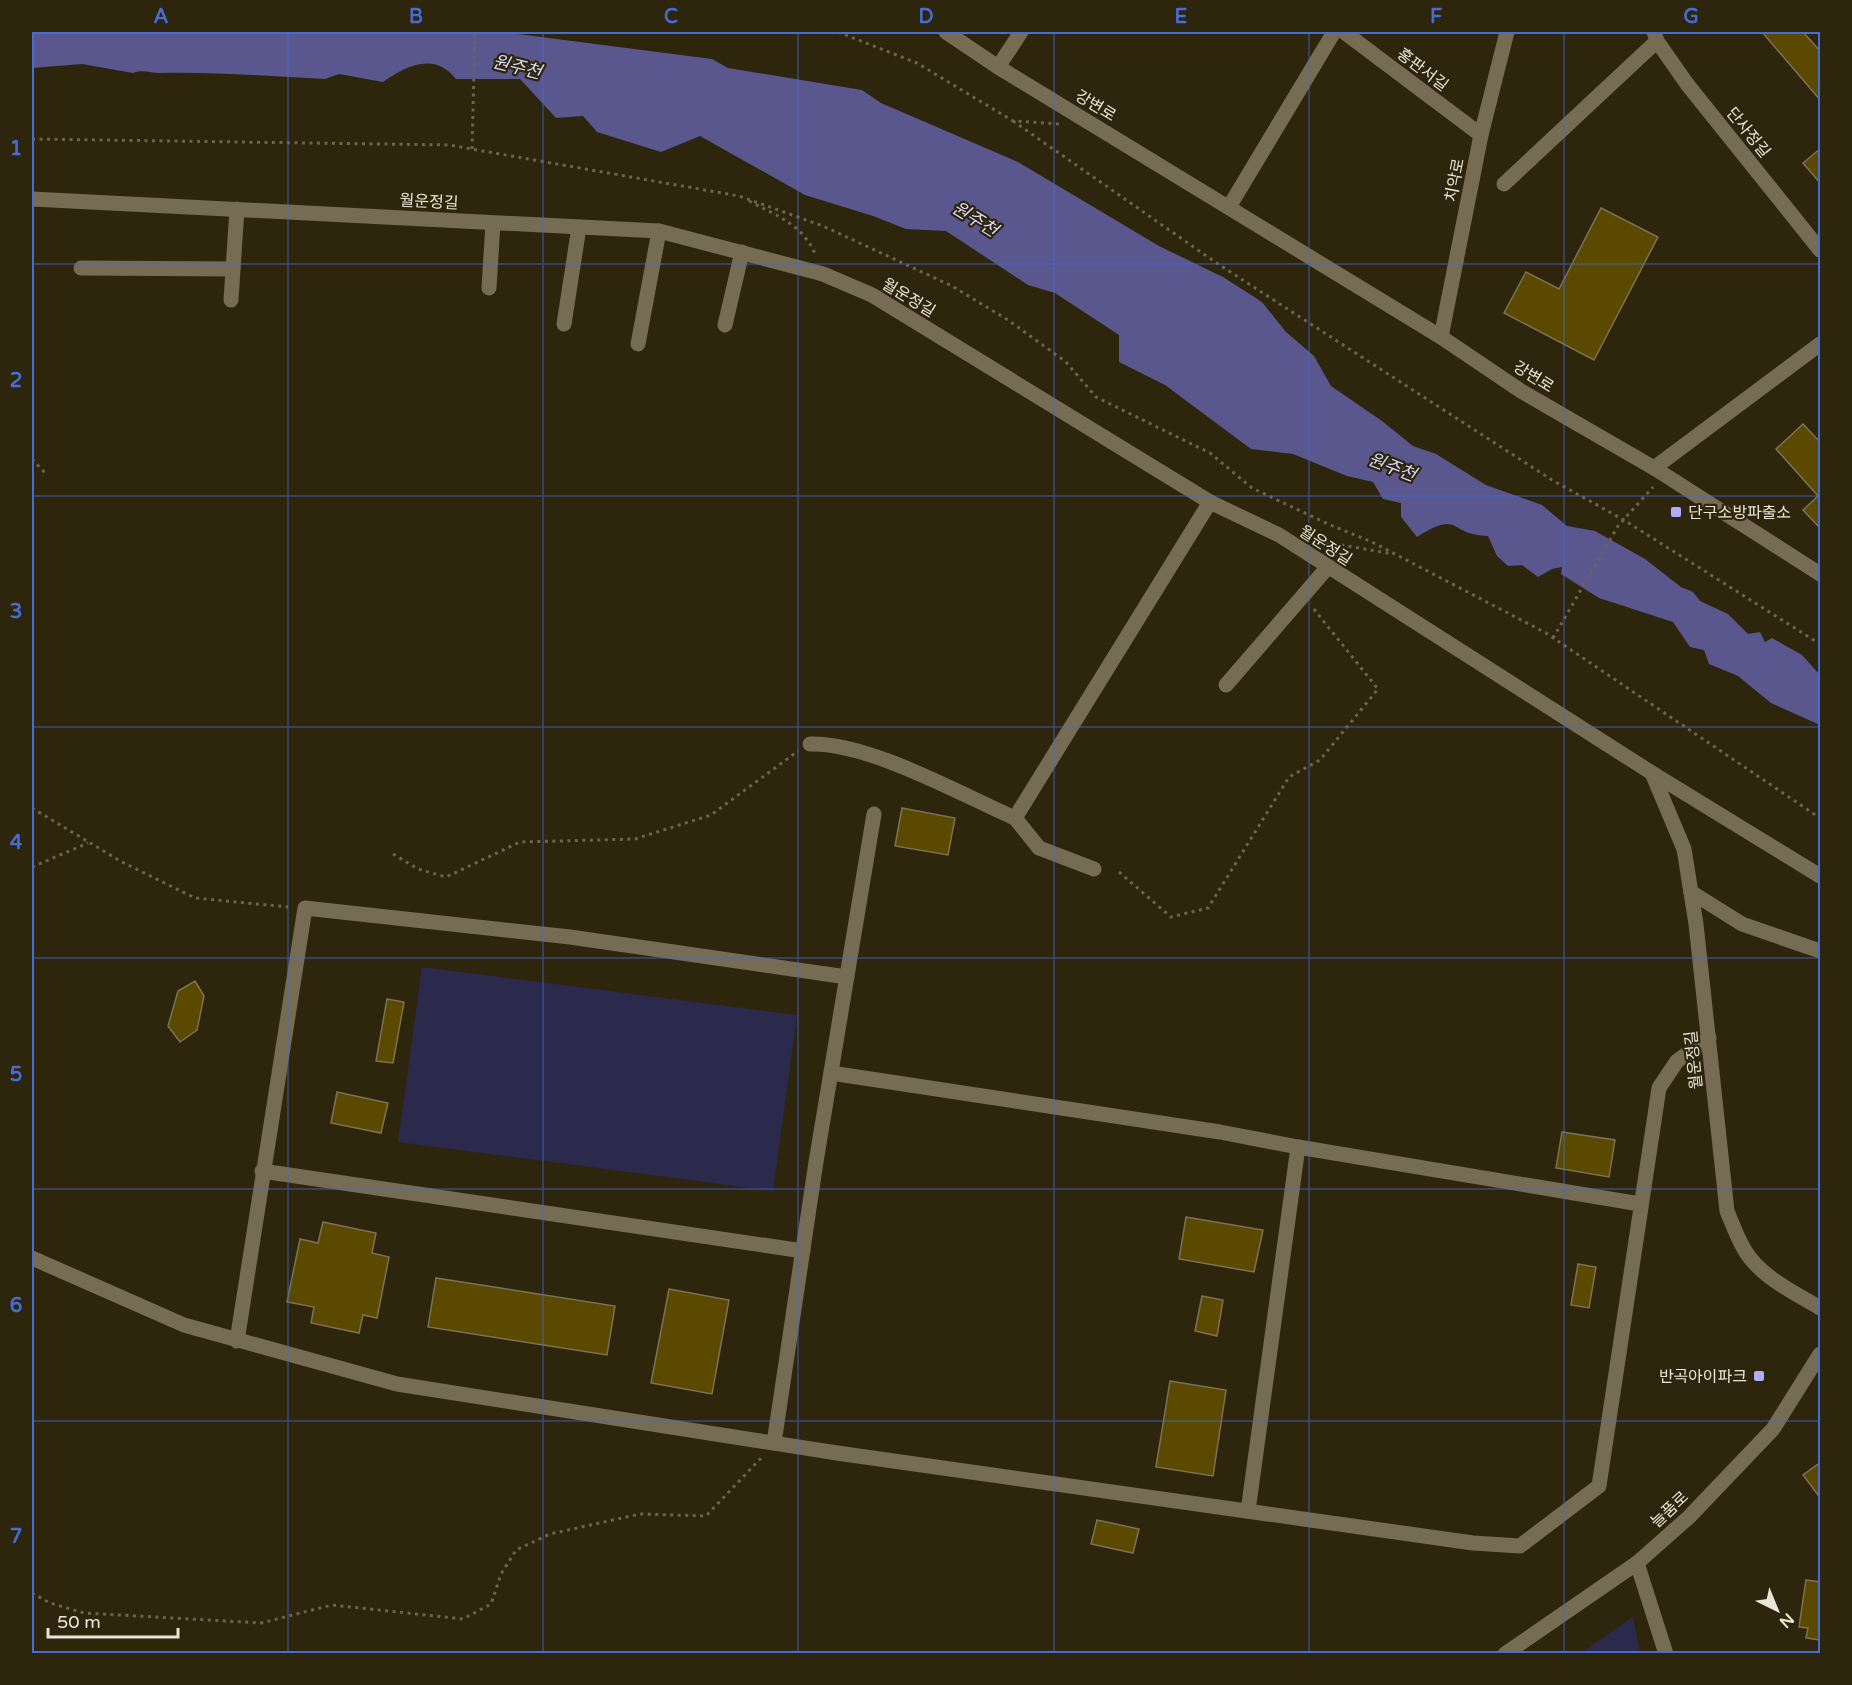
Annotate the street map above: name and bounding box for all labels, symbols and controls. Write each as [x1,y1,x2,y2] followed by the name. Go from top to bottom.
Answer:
[154,5,169,29] text: A
[409,5,423,29] text: B
[664,5,678,29] text: C
[918,5,934,29] text: D
[1175,5,1188,29] text: E
[1430,5,1442,29] text: F
[1683,5,1699,29] text: G
[1393,44,1452,96] street label: 홍판서길
[490,50,546,84] water label: 원주천
[1071,86,1120,126] street label: 강변로
[1722,103,1775,162] street label: 단사정길
[10,137,22,161] text: 1
[1441,156,1469,204] street label: 치악로
[399,190,459,214] street label: 월운정길
[948,197,1004,243] water label: 원주천
[878,274,939,322] street label: 월운정길
[1509,357,1558,397] street label: 강변로
[10,369,22,393] text: 2
[1365,448,1421,487] water label: 원주천
[1688,503,1791,523] place label: 단구소방파출소
[1669,505,1683,519] marker: 단구소방파출소
[1295,521,1356,570] street label: 월운정길
[10,600,22,624] text: 3
[10,831,23,855] text: 4
[1681,1030,1707,1090] street label: 월운정길
[10,1063,22,1087] text: 5
[10,1294,22,1318] text: 6
[1659,1367,1747,1387] place label: 반곡아이파크
[1752,1369,1766,1383] marker: 반곡아이파크
[1647,1487,1693,1532] street label: 늘품로
[10,1525,22,1549] text: 7
[1747,1580,1807,1640] north arrow
[48,1601,178,1639] scale bar
[1775,1609,1798,1632] text: N
[57,1611,101,1633] text: 50 m

